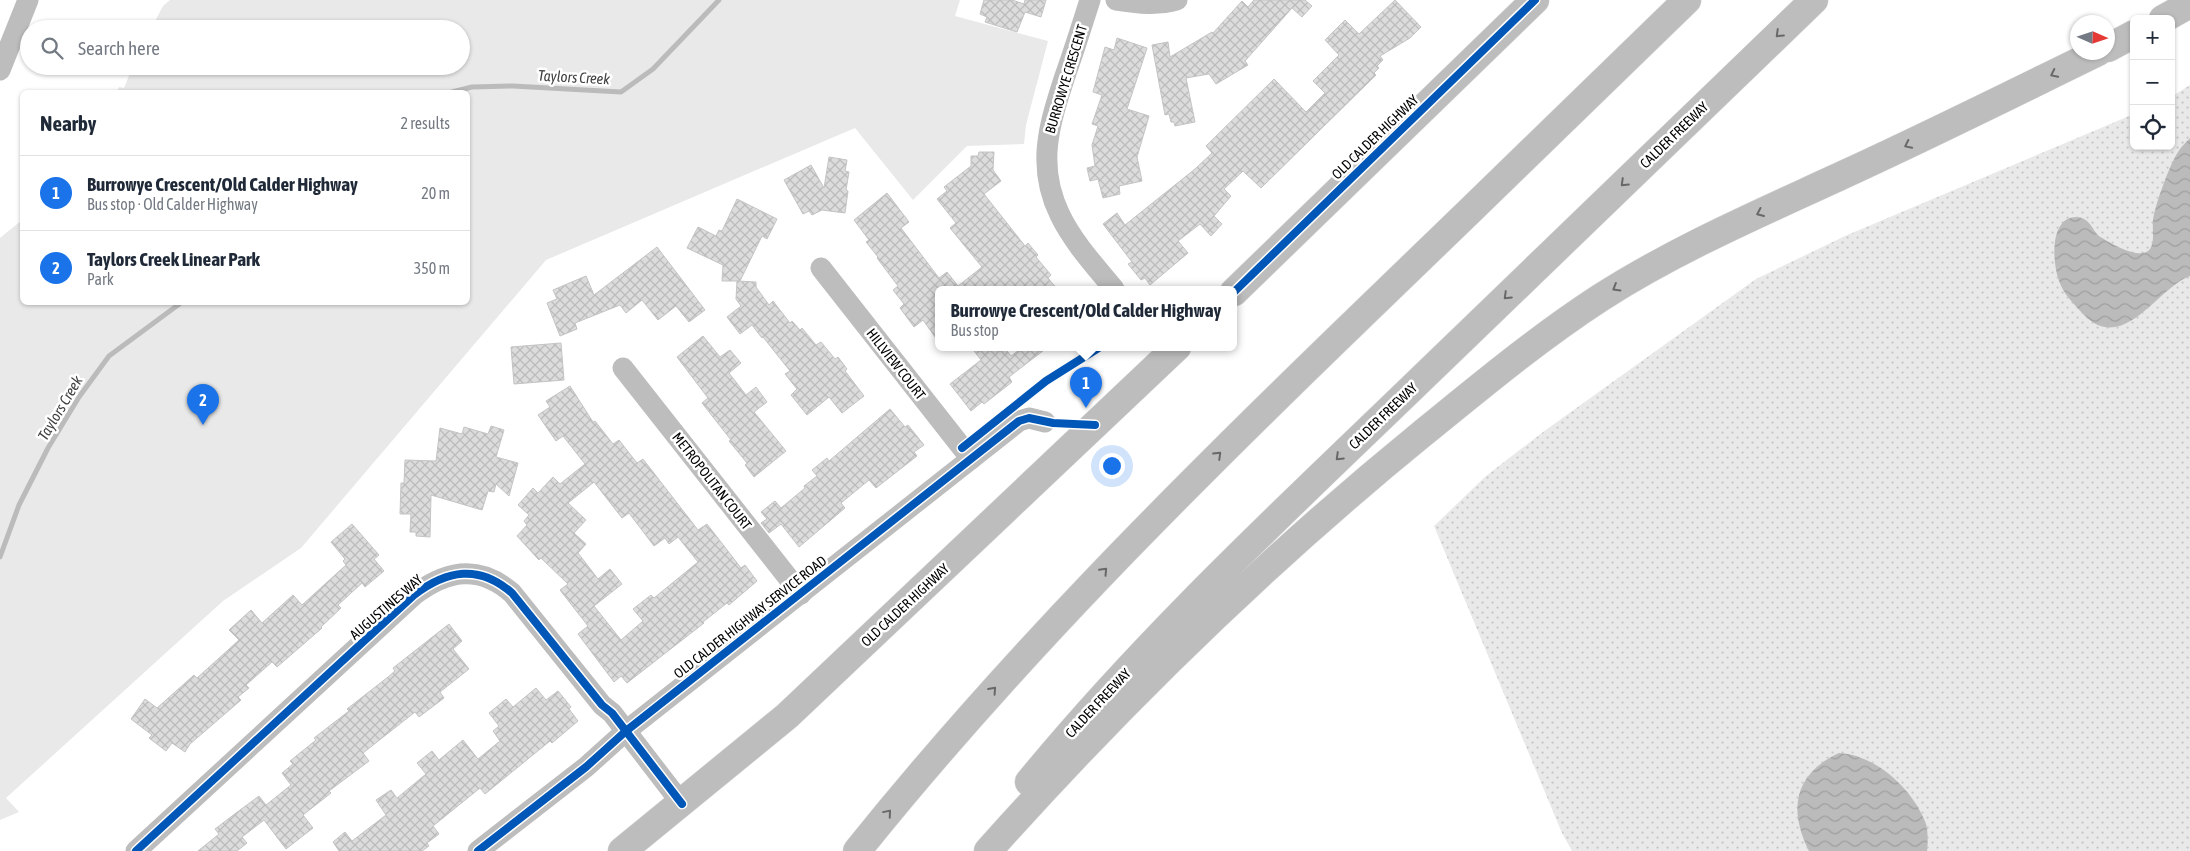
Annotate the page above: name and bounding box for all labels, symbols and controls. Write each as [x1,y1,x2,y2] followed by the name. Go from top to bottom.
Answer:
[2070,15,2115,60] north arrow
[2130,15,2175,150] map controls
[2130,15,2175,60] button: +
[20,20,470,75] search box
[1042,23,1090,135] street label: BURROWYE CRESCENT
[1775,28,1784,37] one-way arrow
[38,34,66,62] icon: search
[78,37,160,59] text: Search here
[2130,60,2175,105] button: −
[538,67,611,87] water label: Taylors Creek
[2050,68,2059,78] one-way arrow
[1328,91,1422,182] street label: OLD CALDER HIGHWAY
[1637,98,1712,171] street label: CALDER FREEWAY
[2130,105,2175,150] button: locate
[40,111,96,135] text: Nearby
[400,114,450,132] text: 2 results
[1904,139,1913,149] one-way arrow
[87,173,358,195] text: Burrowye Crescent/Old Calder Highway
[1621,177,1630,186] one-way arrow
[52,184,60,202] text: 1
[421,184,450,202] text: 20 m
[87,195,258,213] text: Bus stop · Old Calder Highway
[1756,207,1765,218] one-way arrow
[87,248,260,270] text: Taylors Creek Linear Park
[52,259,60,277] text: 2
[414,259,450,277] text: 350 m
[87,270,114,288] text: Park
[1613,282,1622,292] one-way arrow
[935,286,1237,351] popup
[1504,290,1513,299] one-way arrow
[951,299,1221,321] text: Burrowye Crescent/Old Calder Highway
[951,321,999,339] text: Bus stop
[863,325,929,403] street label: HILLVIEW COURT
[1070,367,1102,408] pin: 1
[34,372,86,443] water label: Taylors Creek
[1346,379,1421,452] street label: CALDER FREEWAY
[187,384,219,425] pin: 2
[669,429,755,533] street label: METROPOLITAN COURT
[1336,451,1345,460] one-way arrow
[1213,452,1222,461] one-way arrow
[1099,453,1125,479] your location
[671,552,830,682] street label: OLD CALDER HIGHWAY SERVICE ROAD
[858,560,953,650] street label: OLD CALDER HIGHWAY
[1098,567,1107,576] one-way arrow
[347,571,426,643] street label: AUGUSTINES WAY
[1062,665,1134,741] street label: CALDER FREEWAY
[987,686,996,695] one-way arrow
[882,810,891,819] one-way arrow

